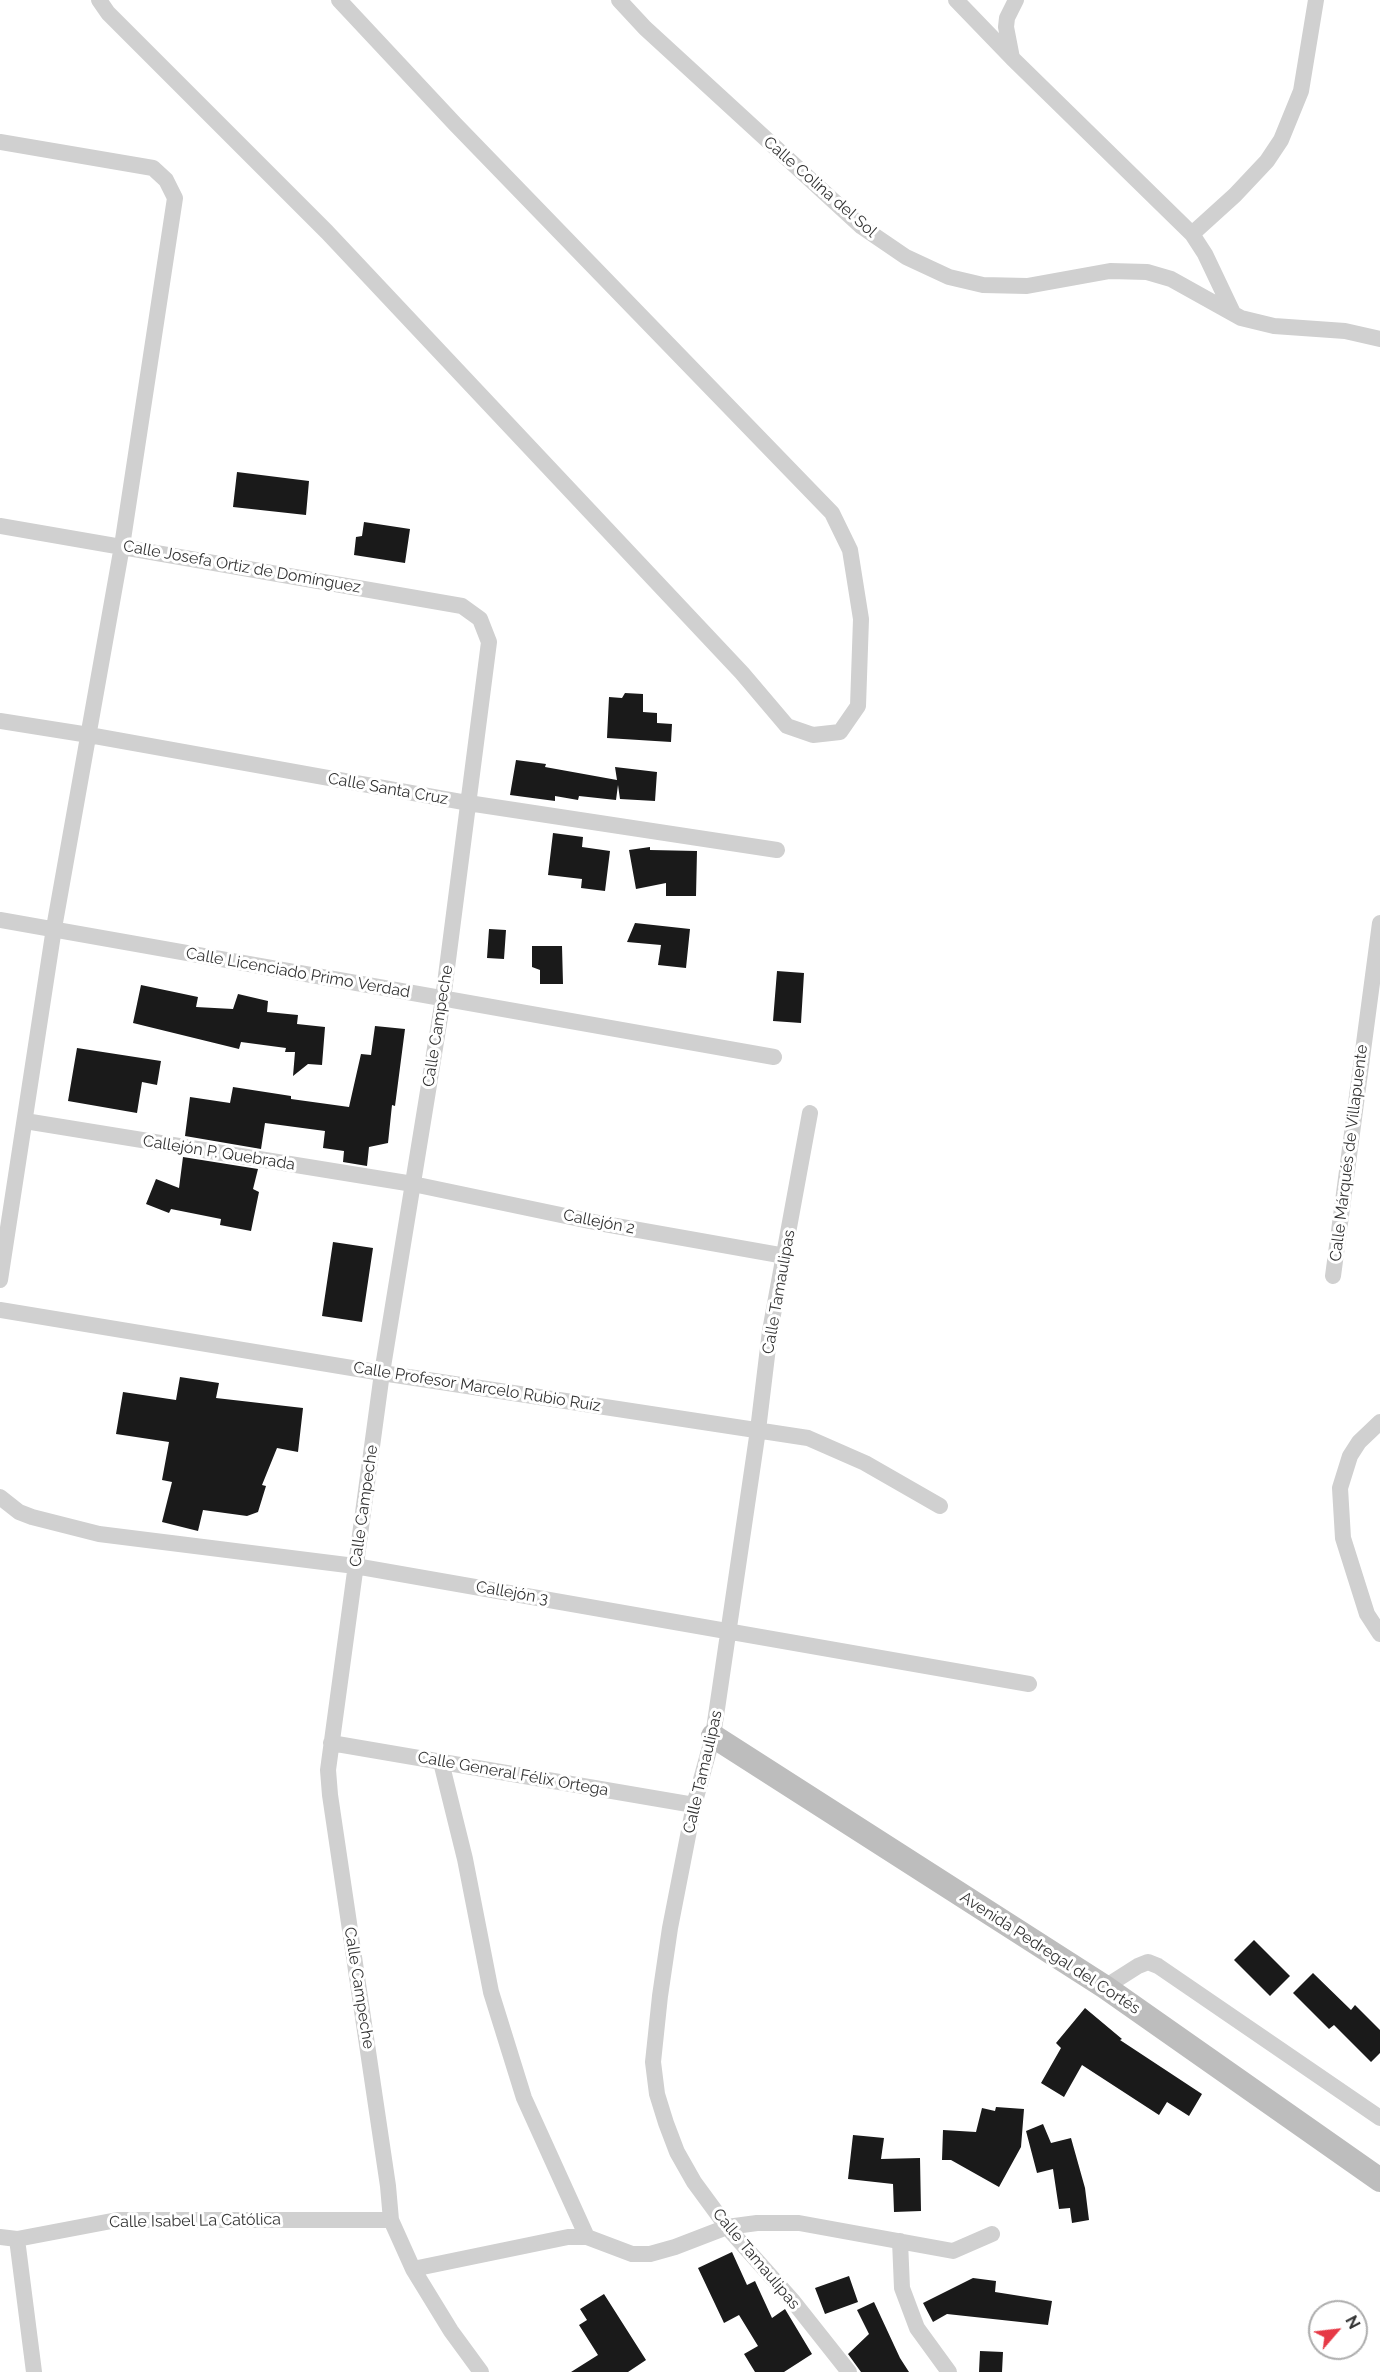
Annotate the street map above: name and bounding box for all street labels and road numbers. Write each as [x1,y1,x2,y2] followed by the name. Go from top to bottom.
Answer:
[759,133,881,241] street label: Calle Colina del Sol
[122,537,362,597] street label: Calle Josefa Ortiz de Domínguez
[326,769,450,809] street label: Calle Santa Cruz
[184,944,412,1002] street label: Calle Licenciado Primo Verdad
[419,964,457,1088] street label: Calle Campeche
[1326,1043,1372,1263] street label: Calle Márqués de Villapuente
[142,1131,296,1175] street label: Callejón P. Quebrada
[562,1206,636,1238] street label: Callejón 2
[759,1228,799,1356] street label: Calle Tamaulipas
[352,1358,602,1416] street label: Calle Profesor Marcelo Rubio Ruíz
[346,1444,382,1568] street label: Calle Campeche
[474,1577,550,1609] street label: Callejón 3
[679,1709,727,1835] street label: Calle Tamaulipas
[416,1748,610,1800] street label: Calle General Félix Ortega
[956,1888,1144,2018] street label: Avenida Pedregal del Cortés
[340,1926,378,2050] street label: Calle Campeche
[708,2205,804,2313] street label: Calle Tamaulipas
[109,2210,281,2232] street label: Calle Isabel La Católica

